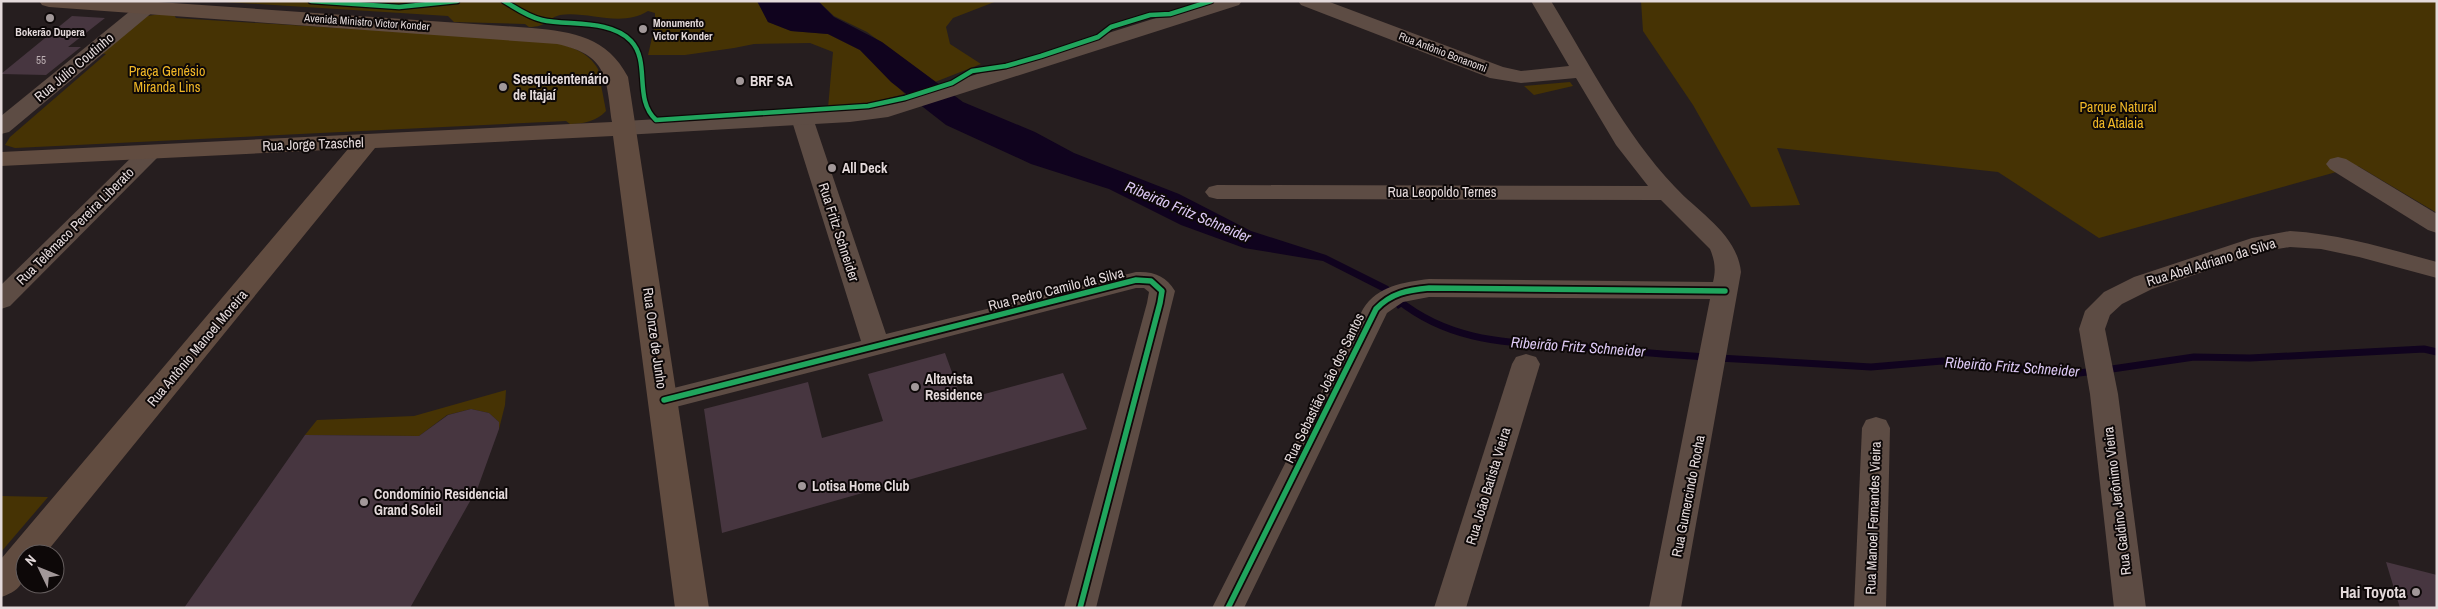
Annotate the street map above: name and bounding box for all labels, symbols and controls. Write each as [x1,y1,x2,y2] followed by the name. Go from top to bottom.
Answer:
[303,11,430,33] street label: Avenida Ministro Victor Konder
[44,12,56,24] marker: Bokerão Dupera
[653,16,713,43] place label: Monumento Victor Konder
[637,23,649,35] marker: Monumento Victor Konder
[15,25,85,39] place label: Bokerão Dupera
[31,29,117,105] street label: Rua Júlio Coutinho
[1397,29,1489,75] street label: Rua Antônio Bonanomi
[36,53,46,67] house number: 55
[129,62,205,96] park label: Praça Genésio Miranda Lins
[513,70,609,104] place label: Sesquicentenário de Itajaí
[750,72,793,90] place label: BRF SA
[734,75,746,87] marker: BRF SA
[497,81,509,93] marker: Sesquicentenário de Itajaí
[2079,98,2157,132] park label: Parque Natural da Atalaia
[262,133,364,155] street label: Rua Jorge Tzaschel
[842,159,888,177] place label: All Deck
[826,162,838,174] marker: All Deck
[12,163,138,289] street label: Rua Telêmaco Pereira Liberato
[1122,176,1255,248] water label: Ribeirão Fritz Schneider
[815,180,863,284] street label: Rua Fritz Schneider
[1388,183,1497,201] street label: Rua Leopoldo Ternes
[2144,234,2278,290] street label: Rua Abel Adriano da Silva
[986,263,1126,315] street label: Rua Pedro Camilo da Silva
[143,286,251,410] street label: Rua Antônio Manoel Moreira
[639,286,671,390] street label: Rua Onze de Junho
[1280,310,1368,466] street label: Rua Sebastião João dos Santos
[1510,331,1647,362] water label: Ribeirão Fritz Schneider
[1944,351,2081,382] water label: Ribeirão Fritz Schneider
[925,370,982,404] place label: Altavista Residence
[909,381,921,393] marker: Altavista Residence
[1462,425,1515,547] street label: Rua João Batista Vieira
[2099,425,2135,576] street label: Rua Galdino Jerônimo Vieira
[1667,433,1709,558] street label: Rua Gumercindo Rocha
[1861,441,1885,595] street label: Rua Manoel Fernandes Vieira
[812,477,910,495] place label: Lotisa Home Club
[796,480,808,492] marker: Lotisa Home Club
[374,485,508,519] place label: Condomínio Residencial Grand Soleil
[358,496,370,508] marker: Condomínio Residencial Grand Soleil
[15,544,65,594] north arrow
[21,551,40,569] text: N
[2340,581,2407,603] place label: Hai Toyota
[2410,586,2422,598] marker: Hai Toyota

